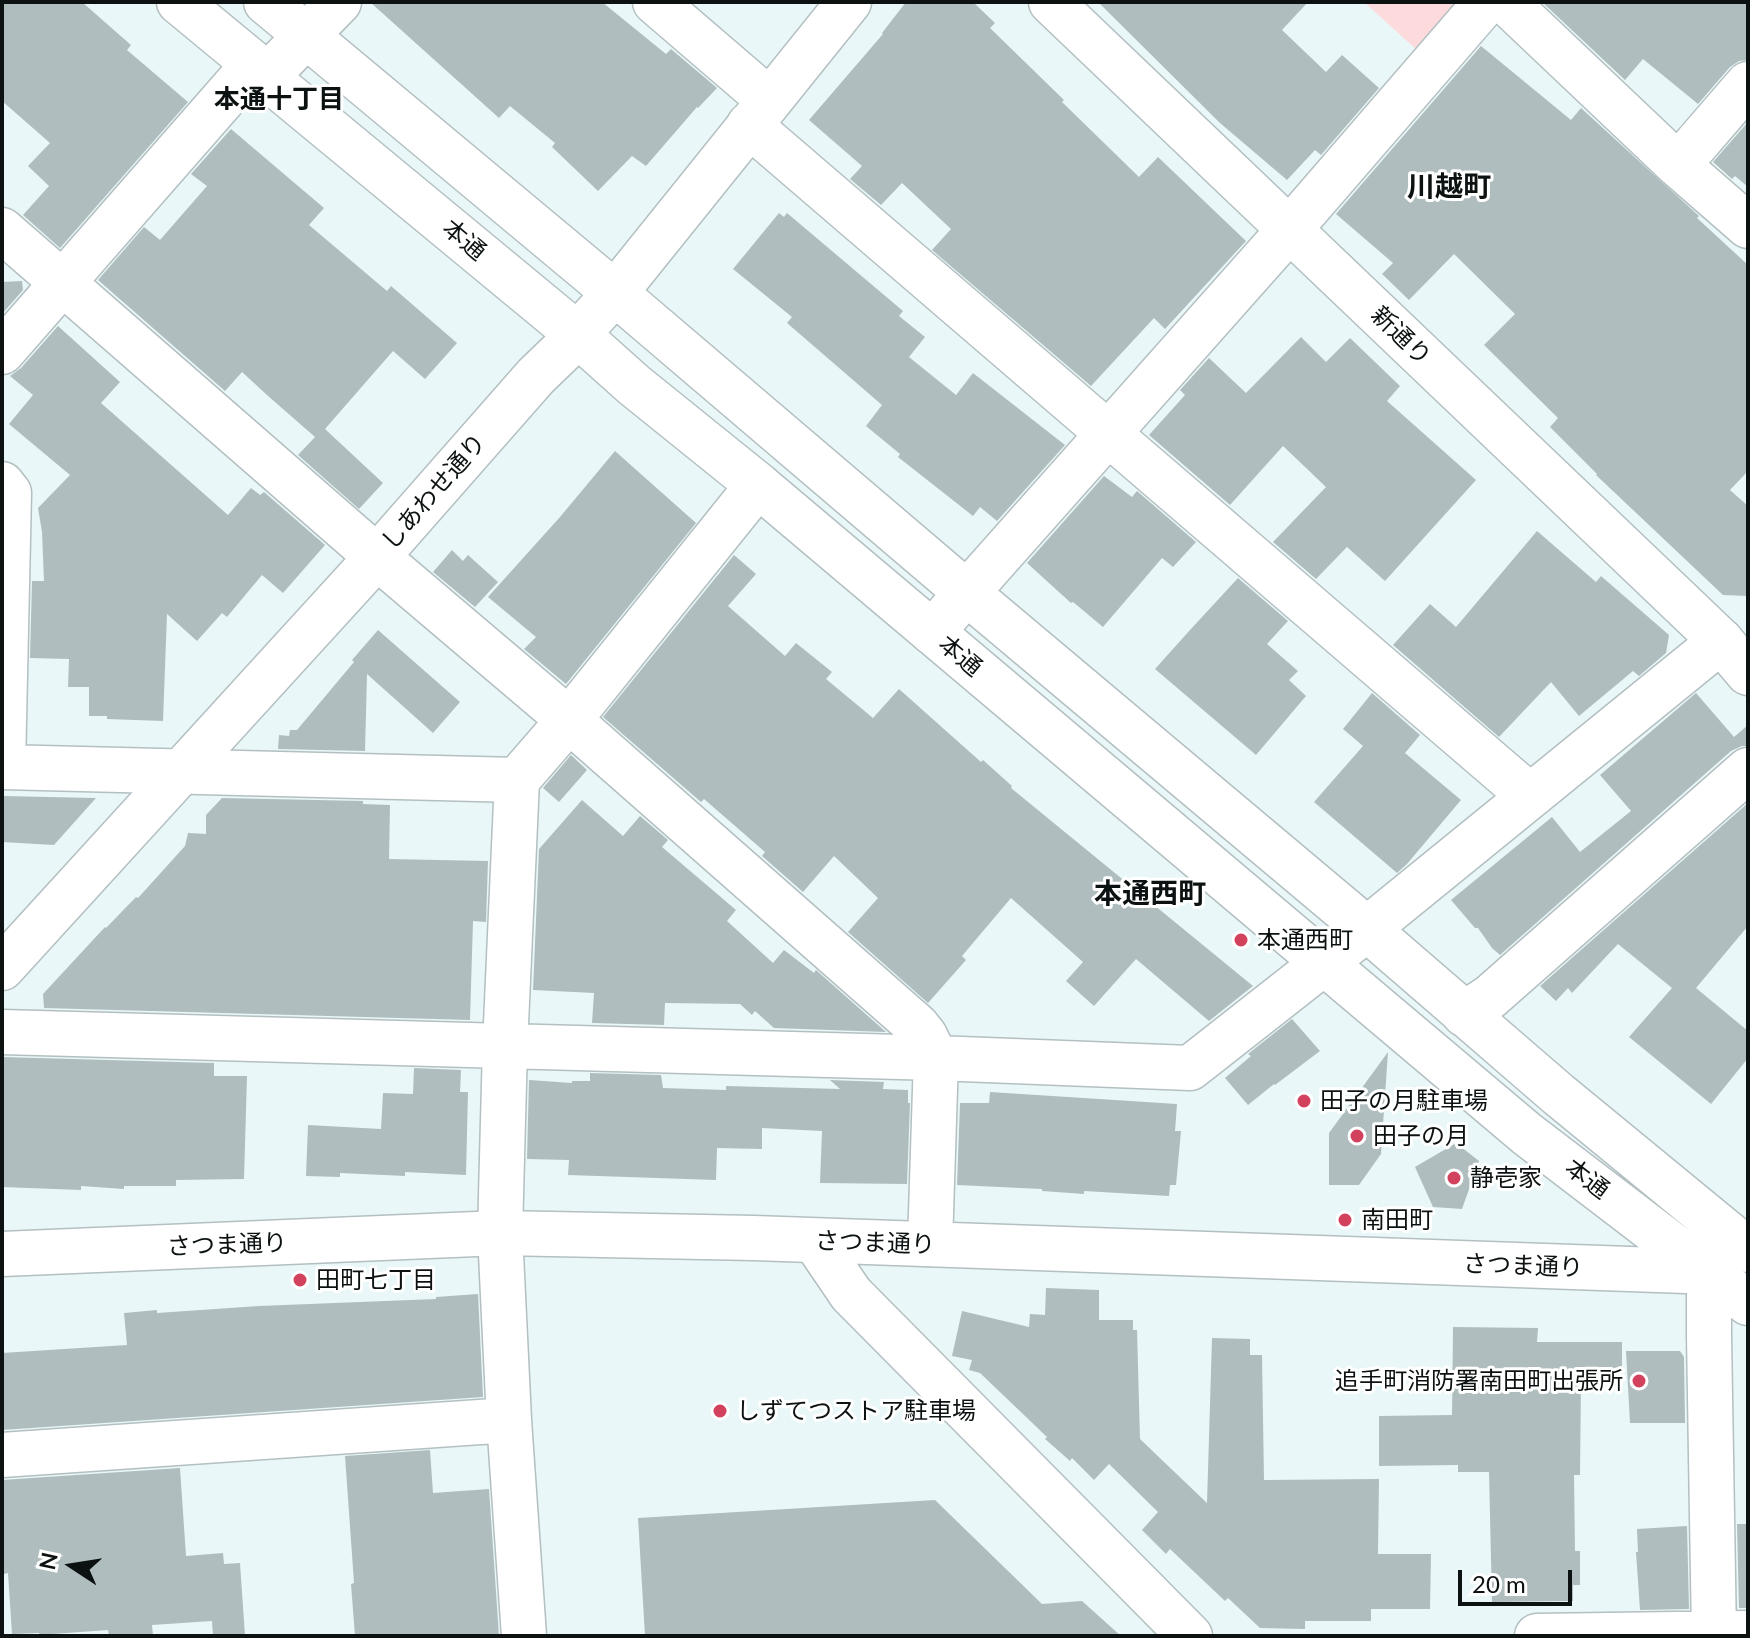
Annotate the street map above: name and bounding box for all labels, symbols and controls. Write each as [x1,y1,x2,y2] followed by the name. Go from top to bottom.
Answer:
[214,84,344,116] district label: 本通十丁目
[1407,170,1491,204] district label: 川越町
[436,214,492,266] street label: 本通
[1365,301,1437,371] street label: 新通り
[376,428,492,556] street label: しあわせ通り
[932,630,988,682] street label: 本通
[1094,877,1206,911] district label: 本通西町
[1257,926,1353,954] place label: 本通西町
[1232,931,1250,949] marker: 本通西町
[1320,1087,1488,1115] place label: 田子の月駐車場
[1295,1092,1313,1110] marker: 田子の月駐車場
[1373,1122,1469,1150] place label: 田子の月
[1348,1127,1366,1145] marker: 田子の月
[1559,1153,1615,1205] street label: 本通
[1470,1164,1542,1192] place label: 静壱家
[1445,1169,1463,1187] marker: 静壱家
[1361,1206,1433,1234] place label: 南田町
[1336,1211,1354,1229] marker: 南田町
[815,1227,935,1259] street label: さつま通り
[167,1229,287,1261] street label: さつま通り
[1463,1250,1583,1282] street label: さつま通り
[316,1266,436,1294] place label: 田町七丁目
[291,1271,309,1289] marker: 田町七丁目
[1335,1367,1623,1395] place label: 追手町消防署南田町出張所
[1630,1372,1648,1390] marker: 追手町消防署南田町出張所
[736,1397,976,1425] place label: しずてつストア駐車場
[711,1402,729,1420] marker: しずてつストア駐車場
[32,1526,112,1606] north arrow
[33,1550,63,1572] text: N
[1462,1554,1576,1604] scale bar
[1472,1569,1526,1598] text: 20 m

